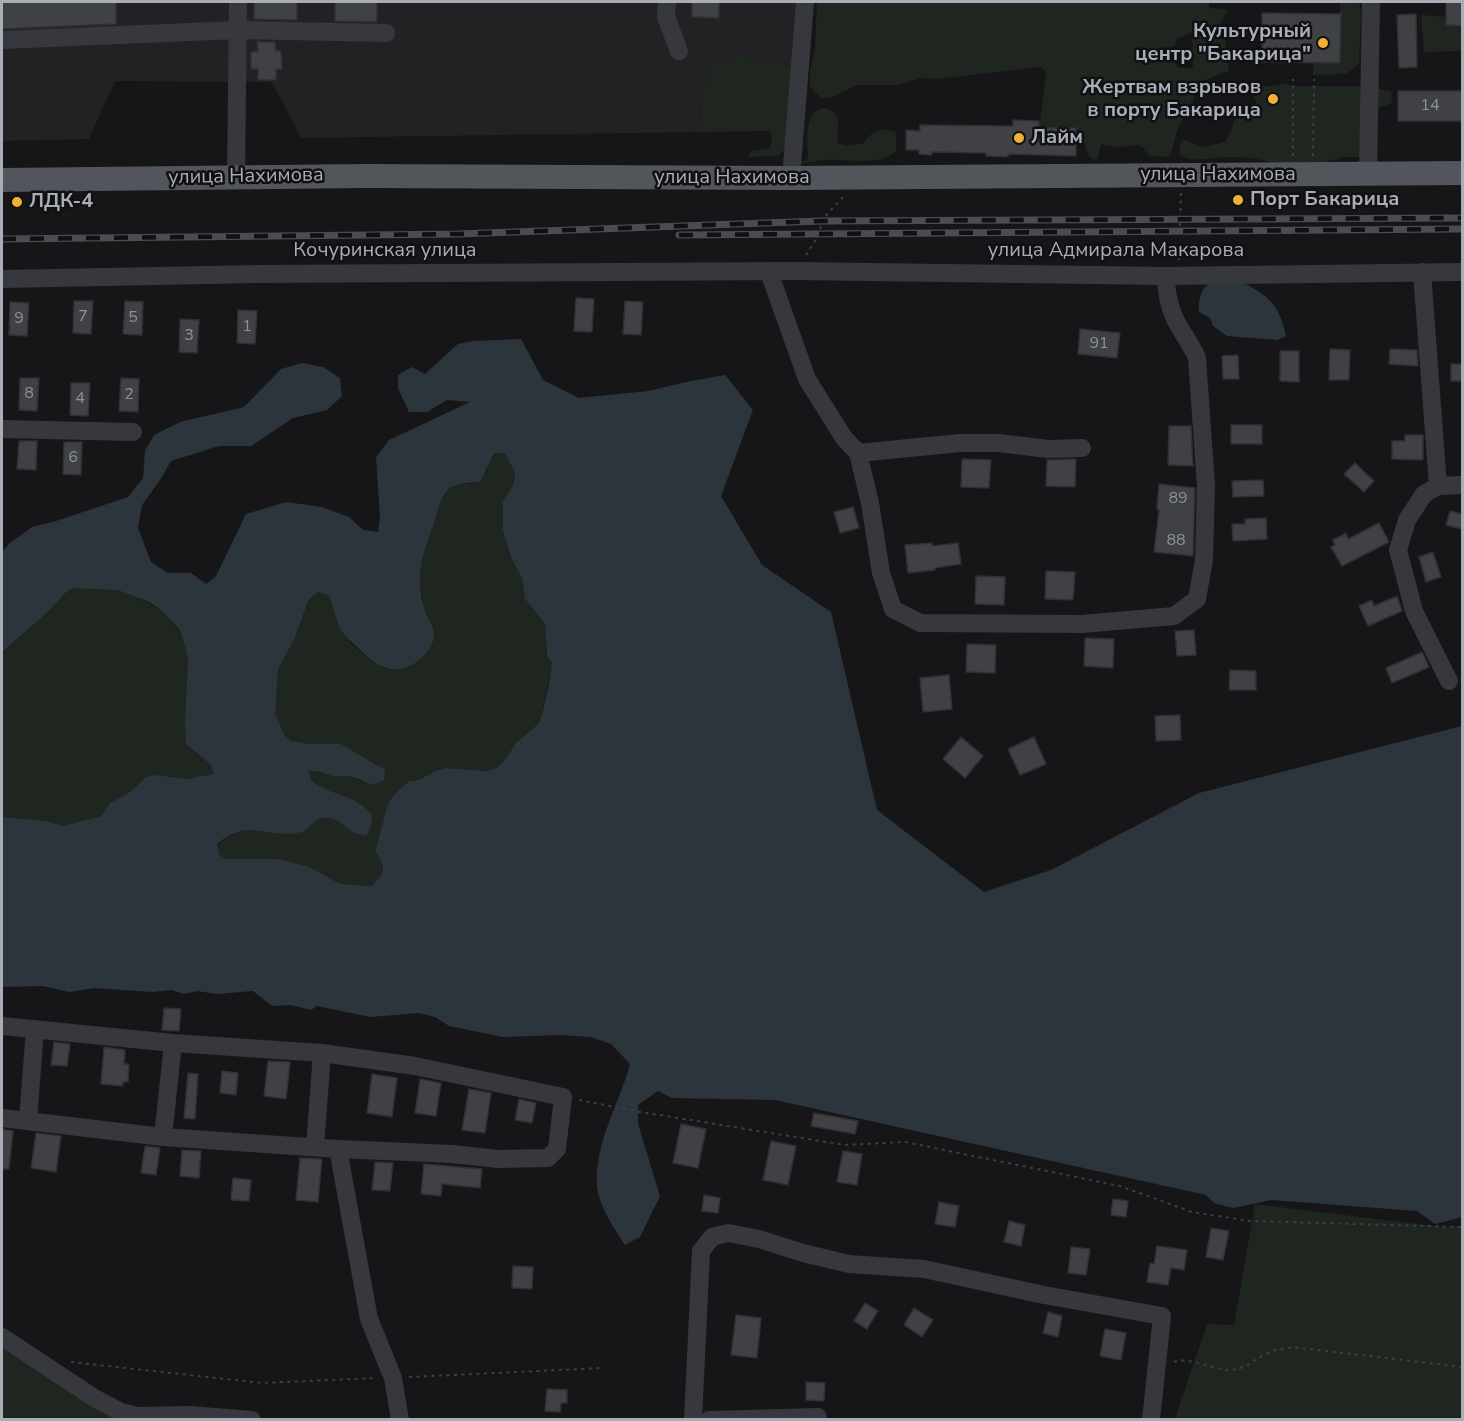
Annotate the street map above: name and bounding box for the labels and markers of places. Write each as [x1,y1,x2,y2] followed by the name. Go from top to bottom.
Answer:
[1135,20,1311,67] place label: Культурный центр "Бакарица"
[1316,36,1330,50] marker: Культурный центр "Бакарица"
[1082,76,1261,123] place label: Жертвам взрывов в порту Бакарица
[1266,92,1280,106] marker: Жертвам взрывов в порту Бакарица
[1031,126,1083,150] place label: Лайм
[1012,131,1026,145] marker: Лайм
[1250,188,1399,212] place label: Порт Бакарица
[29,190,93,214] place label: ЛДК-4
[1231,193,1245,207] marker: Порт Бакарица
[10,195,24,209] marker: ЛДК-4

